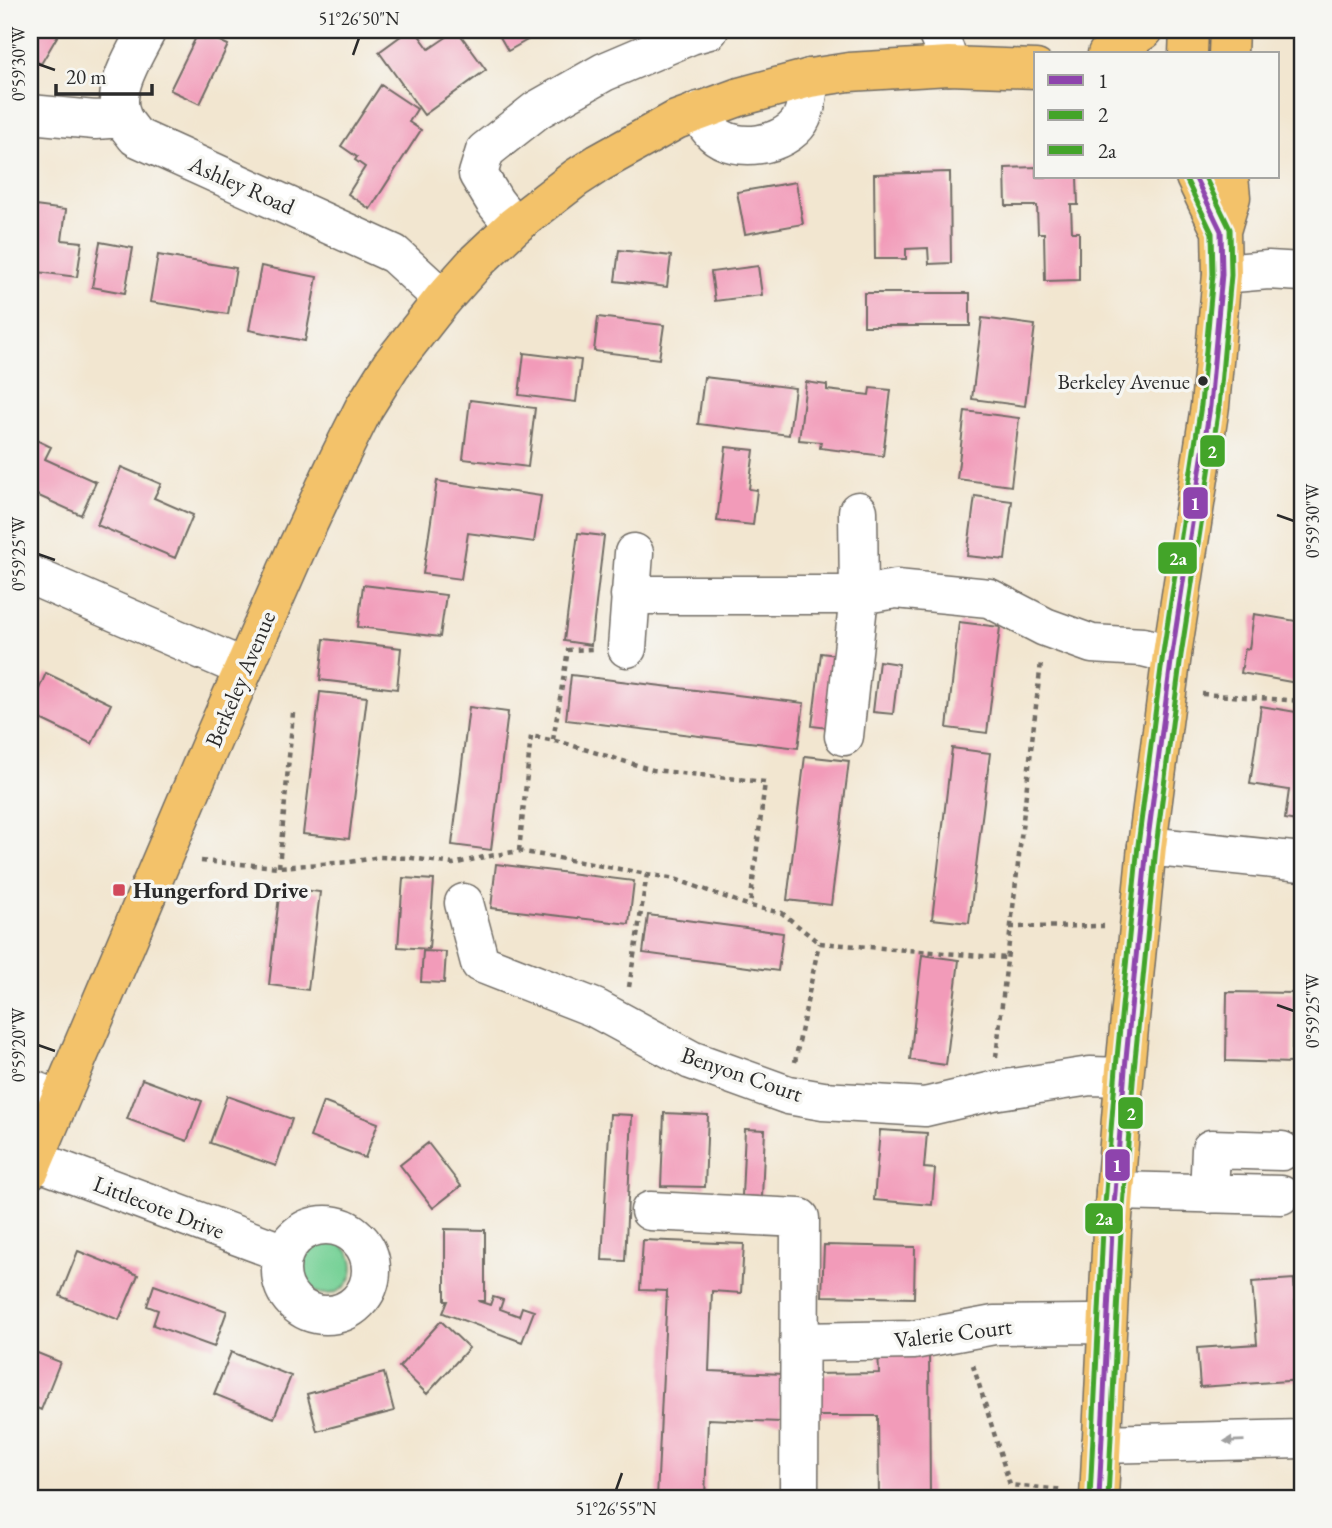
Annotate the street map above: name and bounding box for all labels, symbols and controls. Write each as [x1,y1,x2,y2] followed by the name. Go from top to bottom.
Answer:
[319,7,400,30] text: 51°26'50"N
[7,26,30,101] text: 0°59'30"W
[56,52,152,96] scale bar
[1034,52,1280,178] legend
[66,63,107,90] text: 20 m
[1098,67,1108,94] text: 1
[1098,101,1108,128] text: 2
[1098,137,1117,164] text: 2a
[184,148,300,222] street label: Ashley Road
[1058,368,1190,395] place label: Berkeley Avenue
[1196,374,1210,388] marker: Berkeley Avenue
[1199,434,1226,468] line badge: 2
[1207,439,1217,464] text: 2
[1301,483,1324,558] text: 0°59'30"W
[1182,486,1209,520] line badge: 1
[1190,491,1200,516] text: 1
[7,516,30,591] text: 0°59'25"W
[1157,541,1198,575] line badge: 2a
[1169,546,1188,571] text: 2a
[198,606,282,752] street label: Berkeley Avenue
[133,875,308,905] place label: Hungerford Drive
[111,882,127,898] marker: Hungerford Drive
[1301,973,1324,1048] text: 0°59'25"W
[7,1007,30,1082] text: 0°59'20"W
[678,1039,807,1109] street label: Benyon Court
[1117,1096,1144,1130] line badge: 2
[1126,1101,1136,1126] text: 2
[1104,1148,1131,1182] line badge: 1
[1112,1153,1122,1178] text: 1
[89,1168,229,1246] street label: Littlecote Drive
[1084,1202,1124,1235] line badge: 2a
[1095,1206,1114,1231] text: 2a
[892,1311,1014,1355] street label: Valerie Court
[1223,1435,1245,1446] one-way arrow
[576,1497,657,1520] text: 51°26'55"N

